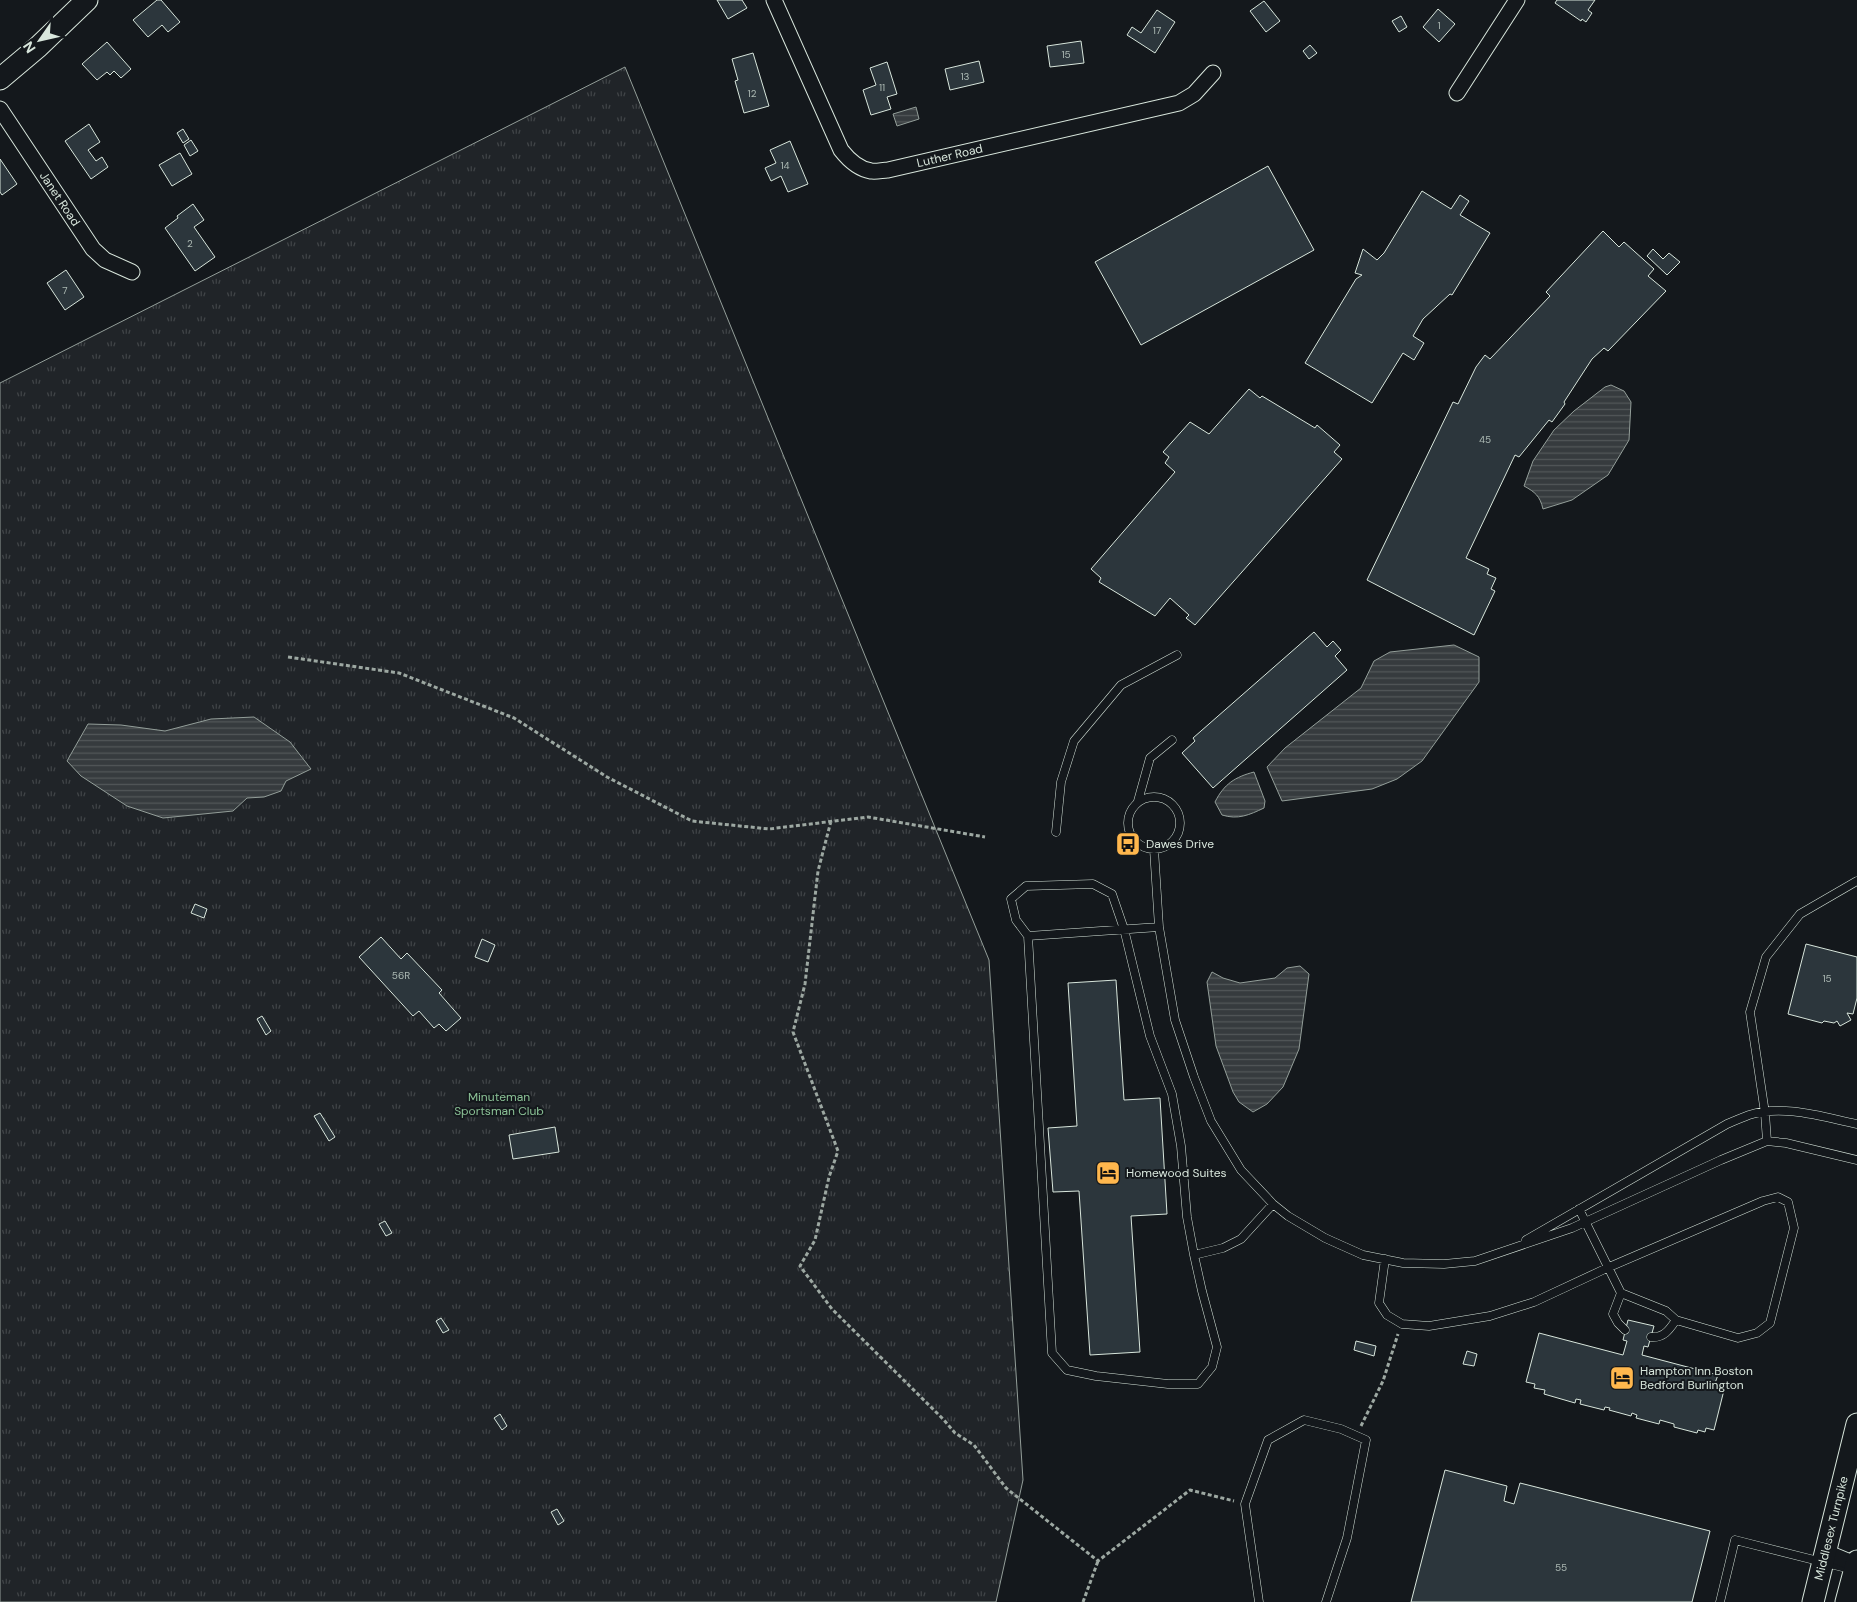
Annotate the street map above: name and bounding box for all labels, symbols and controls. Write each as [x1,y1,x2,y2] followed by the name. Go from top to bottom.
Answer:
[15,15,65,65] north arrow
[1437,19,1441,32] house number: 1
[1153,24,1161,37] house number: 17
[19,38,40,57] text: N
[1061,48,1071,61] house number: 15
[960,70,970,83] house number: 13
[879,81,885,94] house number: 11
[748,87,757,100] house number: 12
[915,140,984,171] street label: Luther Road
[780,159,790,172] house number: 14
[36,169,84,229] street label: Janet Road
[187,237,193,250] house number: 2
[62,284,68,297] house number: 7
[1479,433,1491,446] house number: 45
[1115,831,1141,857] bus stop icon: Dawes Drive
[1146,836,1214,852] place label: Dawes Drive
[392,969,410,982] house number: 56R
[1822,972,1832,985] house number: 15
[454,1089,544,1119] park label: Minuteman Sportsman Club
[1095,1160,1121,1186] hotel icon: Homewood Suites
[1126,1165,1227,1181] place label: Homewood Suites
[1640,1363,1753,1393] place label: Hampton Inn Boston Bedford Burlington
[1609,1365,1635,1391] hotel icon: Hampton Inn Boston Bedford Burlington
[1811,1474,1852,1582] street label: Middlesex Turnpike
[1555,1561,1567,1574] house number: 55

